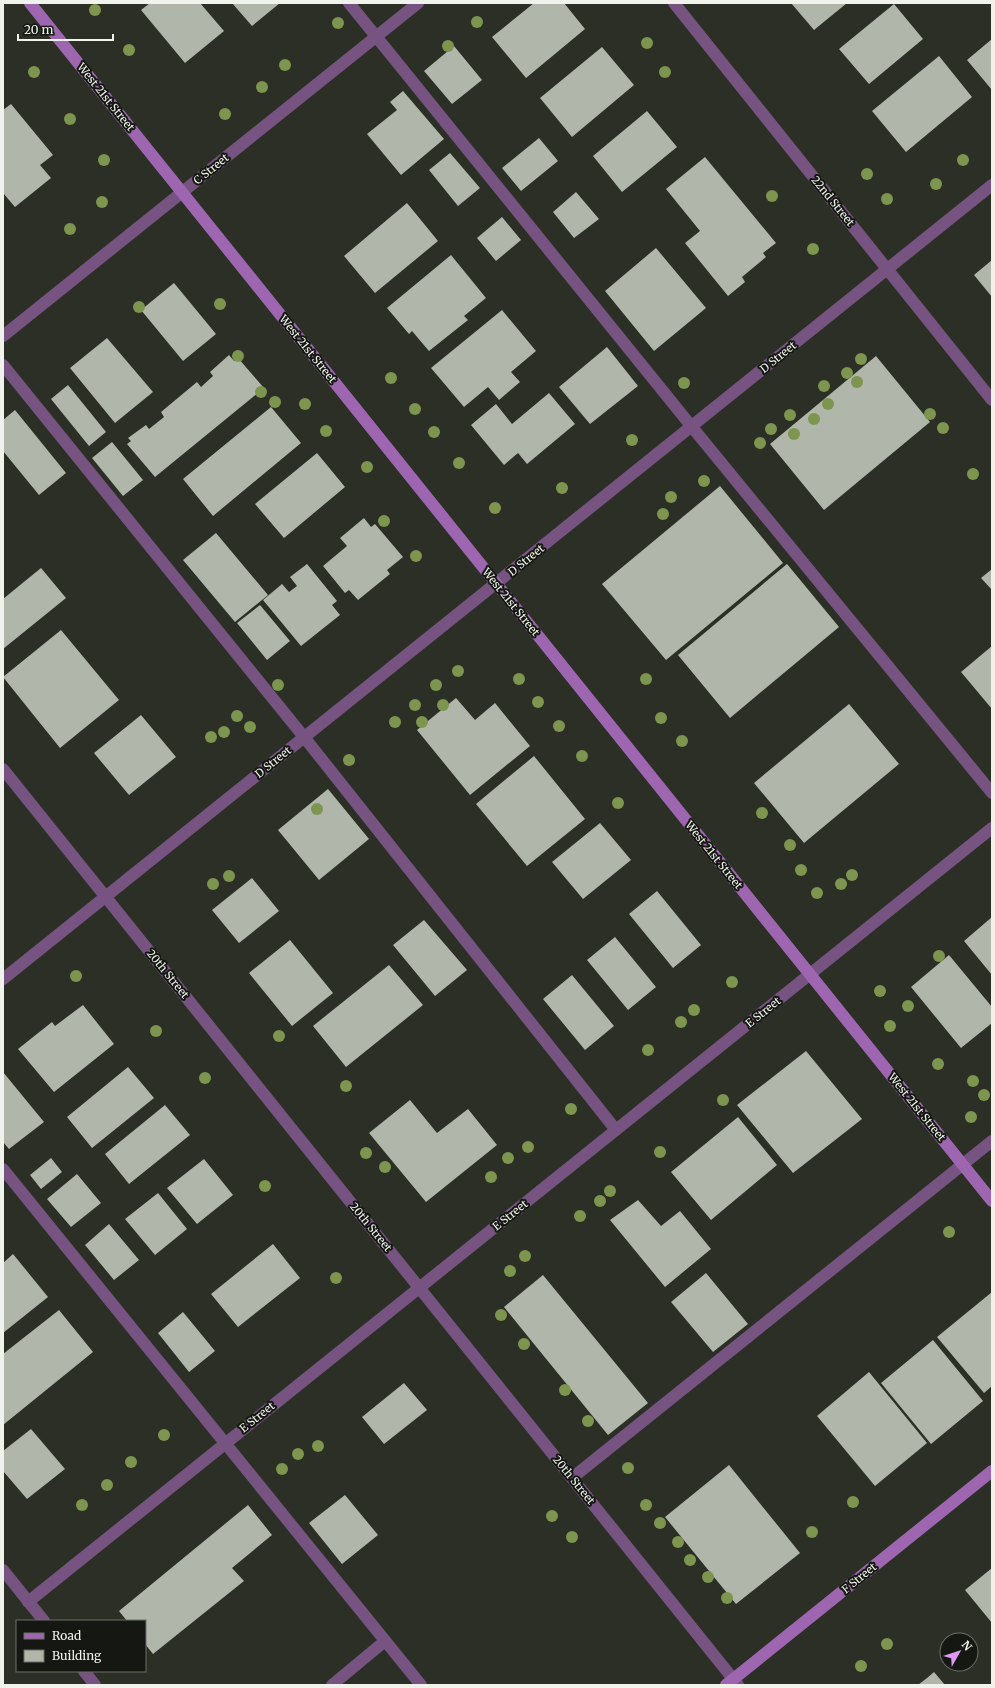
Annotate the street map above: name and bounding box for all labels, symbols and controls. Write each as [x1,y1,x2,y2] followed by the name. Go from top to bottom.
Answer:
[18,16,113,42] scale bar
[24,22,53,37] text: 20 m
[74,59,138,134] street label: West 21st Street
[191,150,232,187] street label: C Street
[808,173,858,230] street label: 22nd Street
[276,311,340,386] street label: West 21st Street
[757,338,799,376] street label: D Street
[505,541,547,579] street label: D Street
[479,564,543,639] street label: West 21st Street
[252,743,294,781] street label: D Street
[682,817,746,892] street label: West 21st Street
[144,947,192,1002] street label: 20th Street
[743,993,784,1030] street label: E Street
[885,1069,949,1144] street label: West 21st Street
[490,1196,531,1233] street label: E Street
[347,1200,395,1255] street label: 20th Street
[237,1398,278,1435] street label: E Street
[550,1453,598,1508] street label: 20th Street
[839,1559,880,1596] street label: F Street
[16,1620,146,1672] legend
[52,1628,81,1643] text: Road
[939,1632,979,1672] north arrow
[959,1638,975,1654] text: N
[52,1648,102,1663] text: Building

